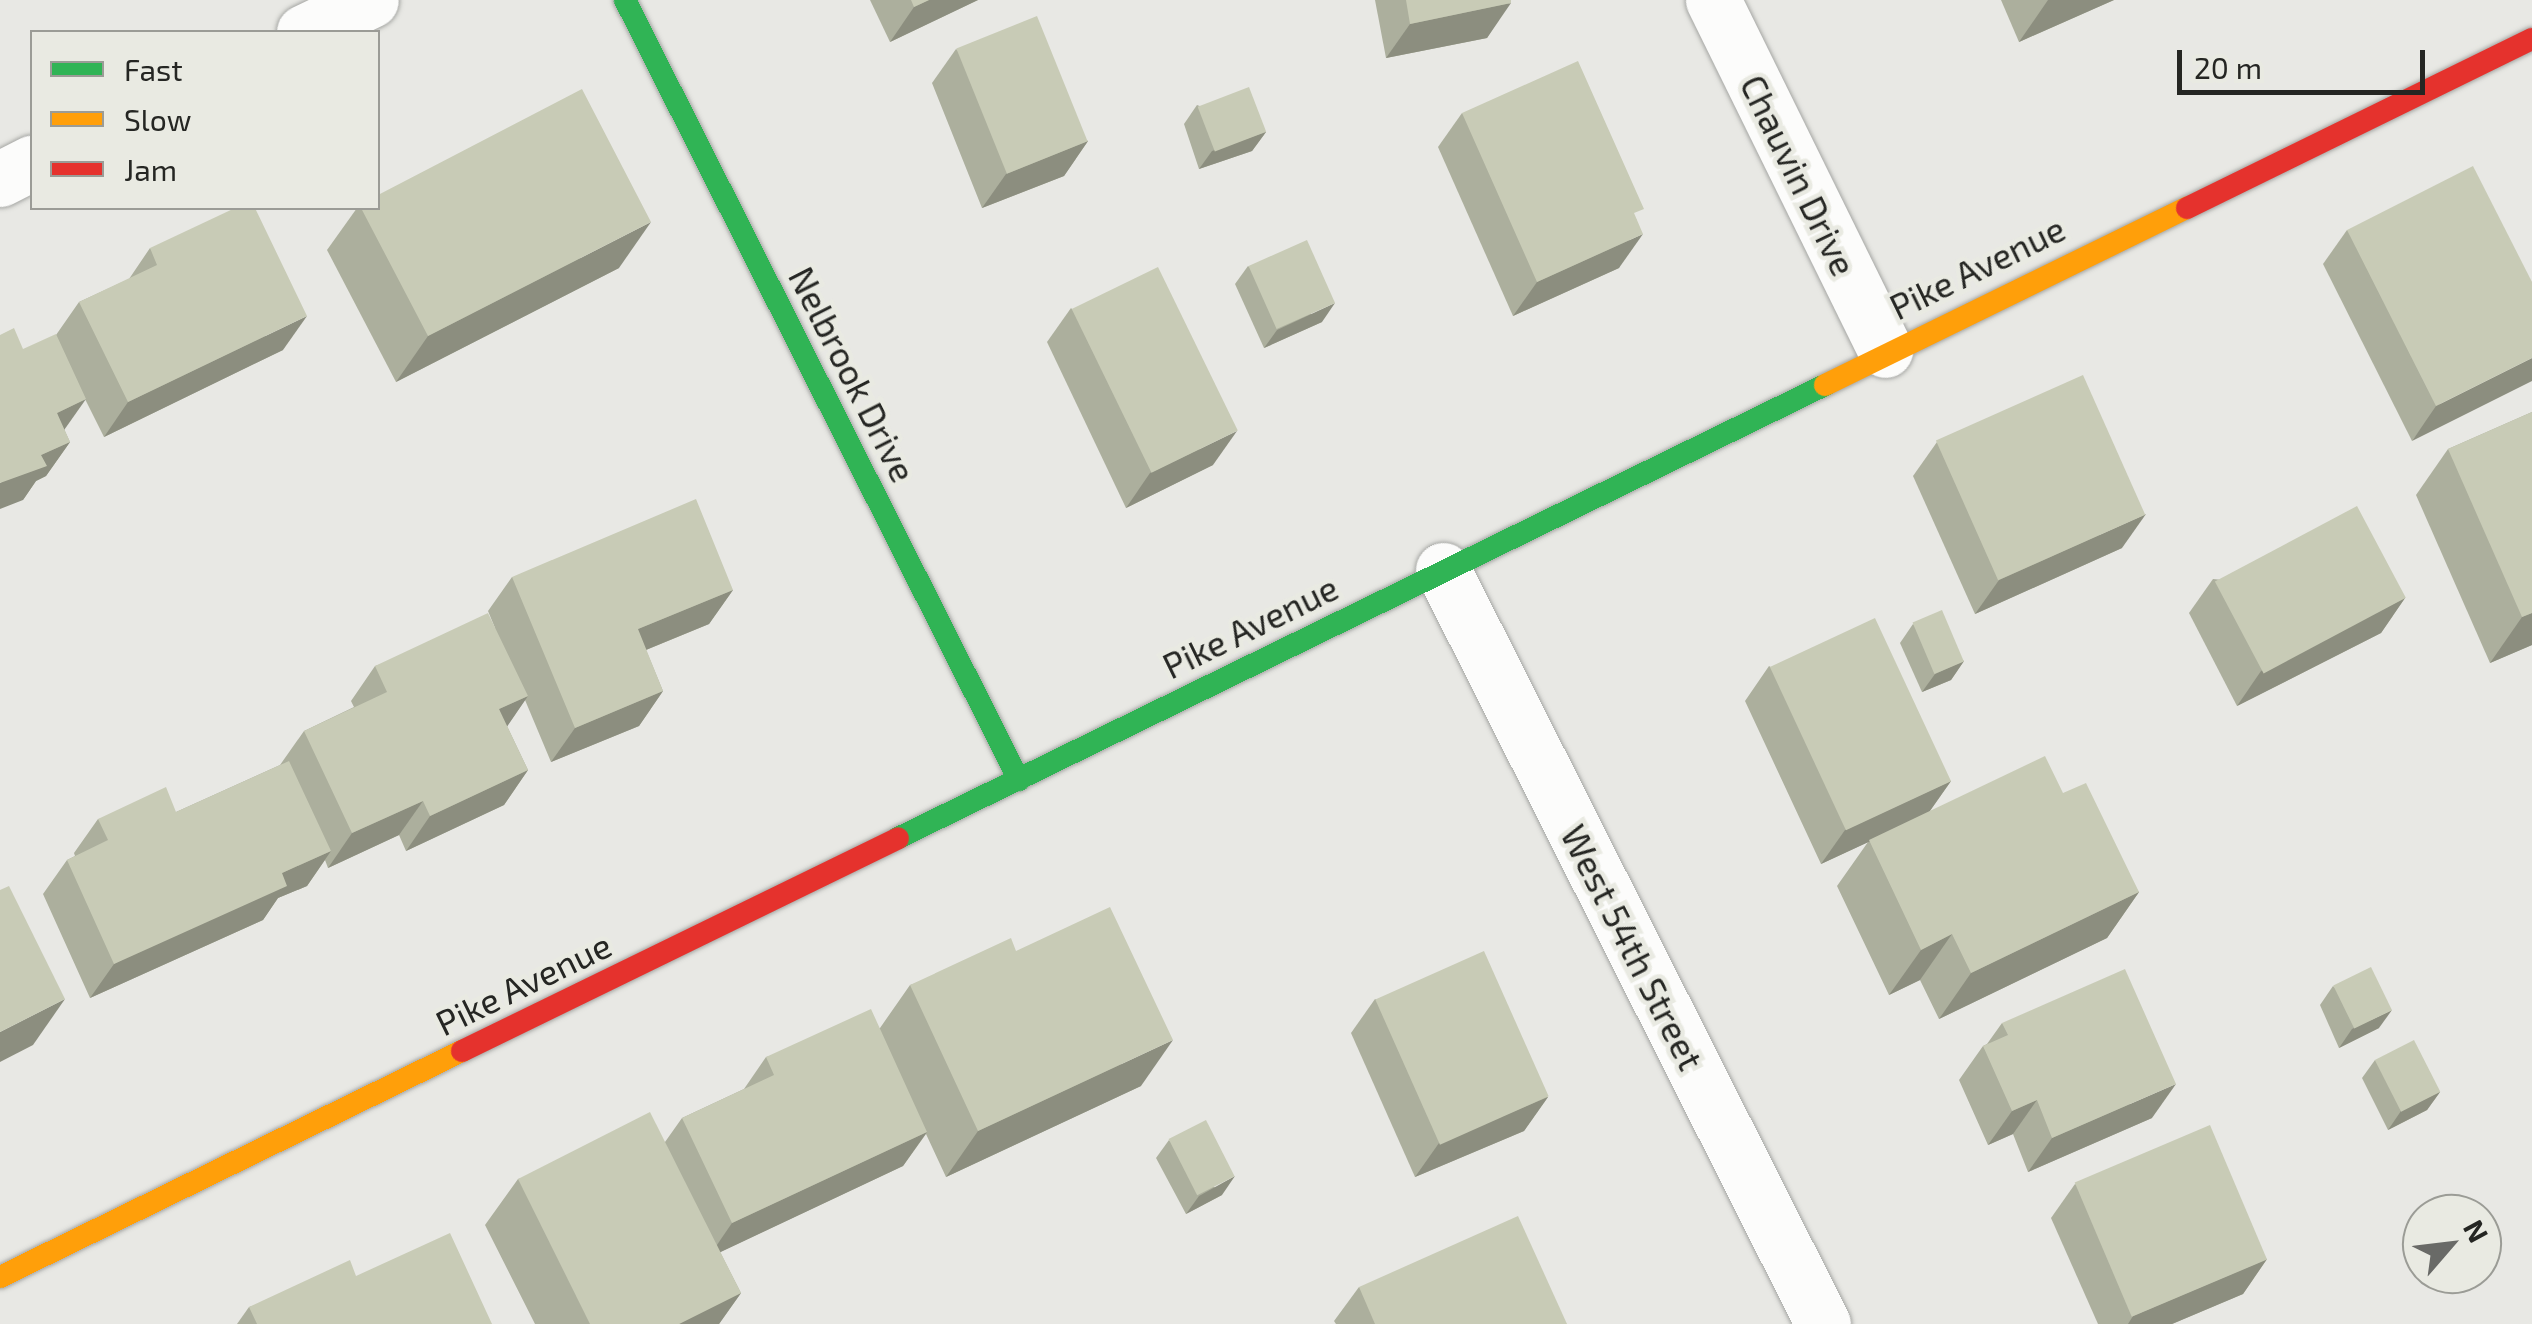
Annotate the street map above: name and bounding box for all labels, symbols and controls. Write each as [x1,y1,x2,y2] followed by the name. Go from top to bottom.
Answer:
[30,30,380,210] legend
[2182,30,2430,92] scale bar
[2194,49,2262,85] text: 20 m
[124,51,183,87] text: Fast
[1732,68,1866,282] street label: Chauvin Drive
[124,101,191,137] text: Slow
[124,151,177,187] text: Jam
[1882,206,2072,328] street label: Pike Avenue
[781,259,925,489] street label: Nelbrook Drive
[1155,565,1345,687] street label: Pike Avenue
[1553,817,1713,1077] street label: West 54th Street
[428,922,618,1044] street label: Pike Avenue
[2402,1194,2502,1294] north arrow
[2457,1214,2496,1248] text: N

